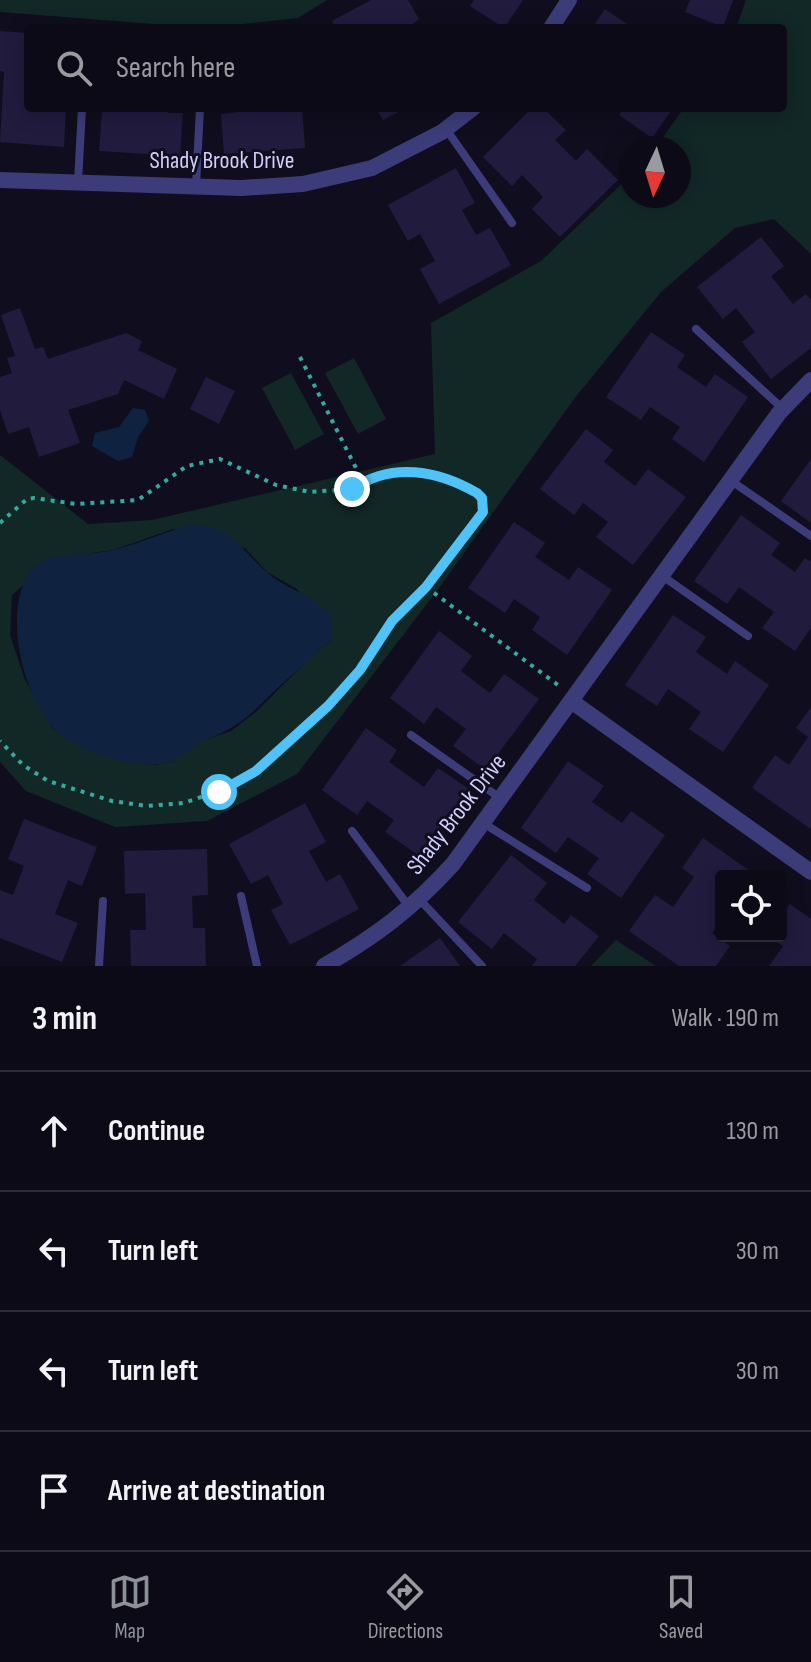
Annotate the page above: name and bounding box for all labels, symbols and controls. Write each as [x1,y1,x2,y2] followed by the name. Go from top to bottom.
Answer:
[24,24,787,112] search box
[52,46,96,90] icon: search
[116,50,235,86] text: Search here
[619,136,691,208] north arrow
[150,146,294,175] street label: Shady Brook Drive
[334,471,370,507] route end
[400,748,512,880] street label: Shady Brook Drive
[201,774,237,810] route start
[715,870,787,942] map controls
[715,870,787,942] button: locate
[32,998,97,1039] text: 3 min
[672,1003,779,1034] text: Walk · 190 m
[32,1109,76,1153] icon: ahead
[108,1113,205,1149] text: Continue
[727,1116,779,1147] text: 130 m
[32,1229,76,1273] icon: left
[108,1233,198,1269] text: Turn left
[736,1236,779,1267] text: 30 m
[32,1349,76,1393] icon: left
[108,1353,198,1389] text: Turn left
[736,1356,779,1387] text: 30 m
[32,1469,76,1513] icon: arrive
[108,1473,325,1509] text: Arrive at destination
[108,1570,152,1645] tab: Map
[368,1570,443,1645] tab: Directions
[659,1570,703,1645] tab: Saved

